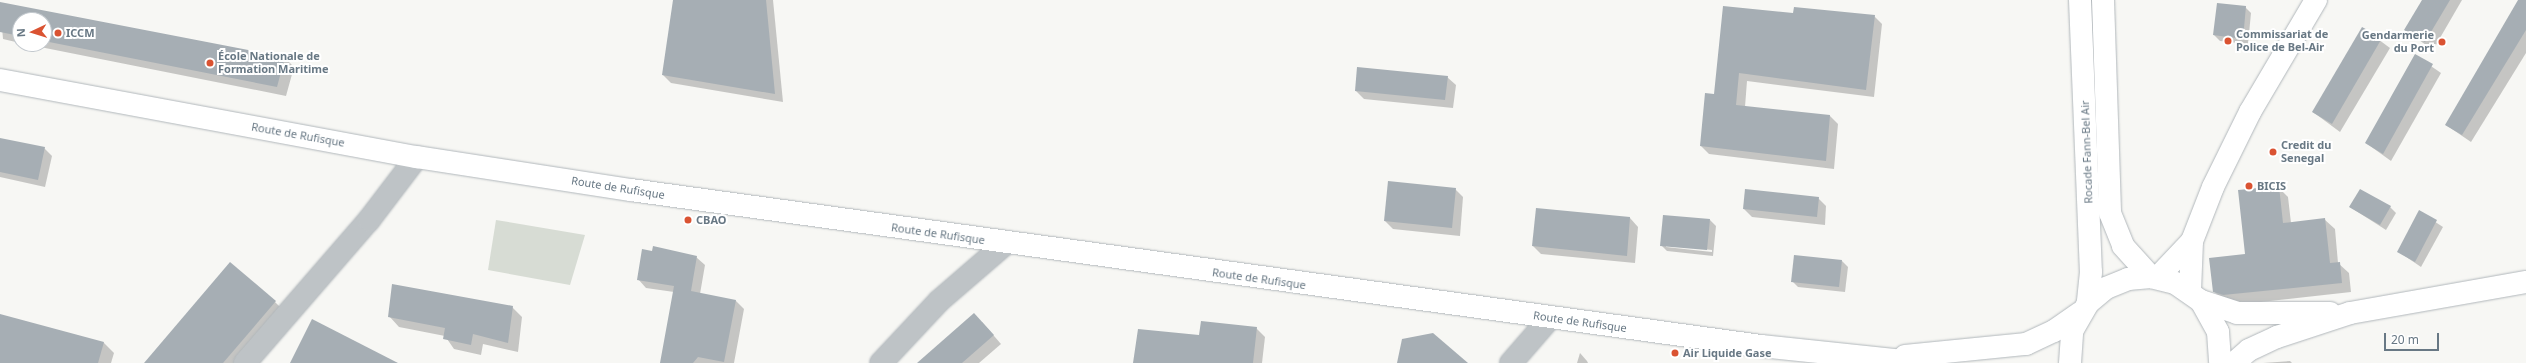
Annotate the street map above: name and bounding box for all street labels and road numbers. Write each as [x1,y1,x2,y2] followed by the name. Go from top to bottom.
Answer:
[2079,100,2095,204] street label: Rocade Fann-Bel Air
[250,120,346,150] street label: Route de Rufisque
[570,174,666,202] street label: Route de Rufisque
[890,221,986,247] street label: Route de Rufisque
[1211,266,1307,292] street label: Route de Rufisque
[1532,309,1628,335] street label: Route de Rufisque

